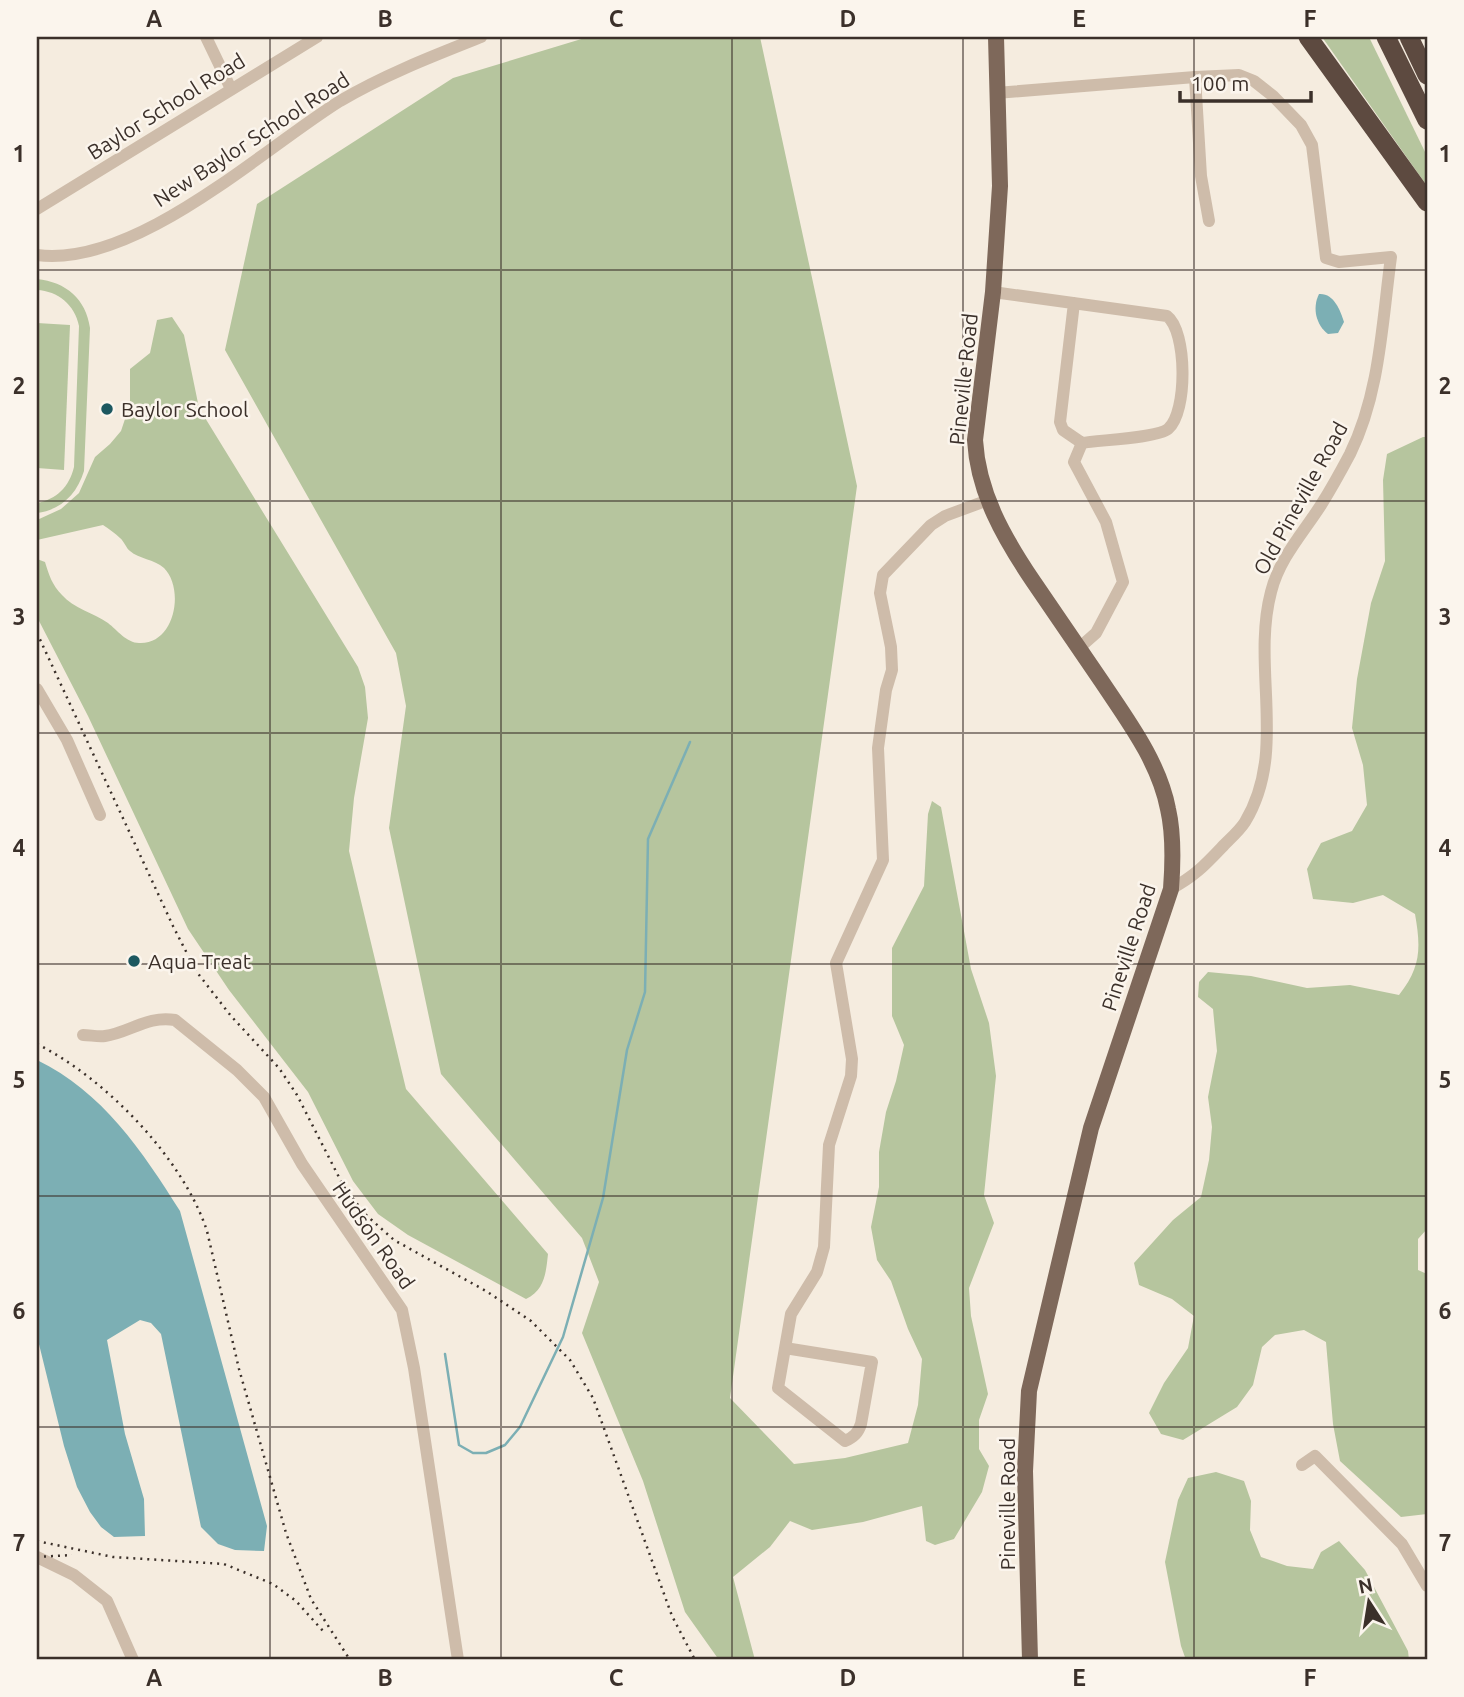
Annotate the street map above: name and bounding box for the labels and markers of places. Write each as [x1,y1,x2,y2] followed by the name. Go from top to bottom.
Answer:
[121,397,249,421] place label: Baylor School
[99,401,115,417] marker: Baylor School
[148,949,251,973] place label: Aqua Treat
[126,953,142,969] marker: Aqua Treat

